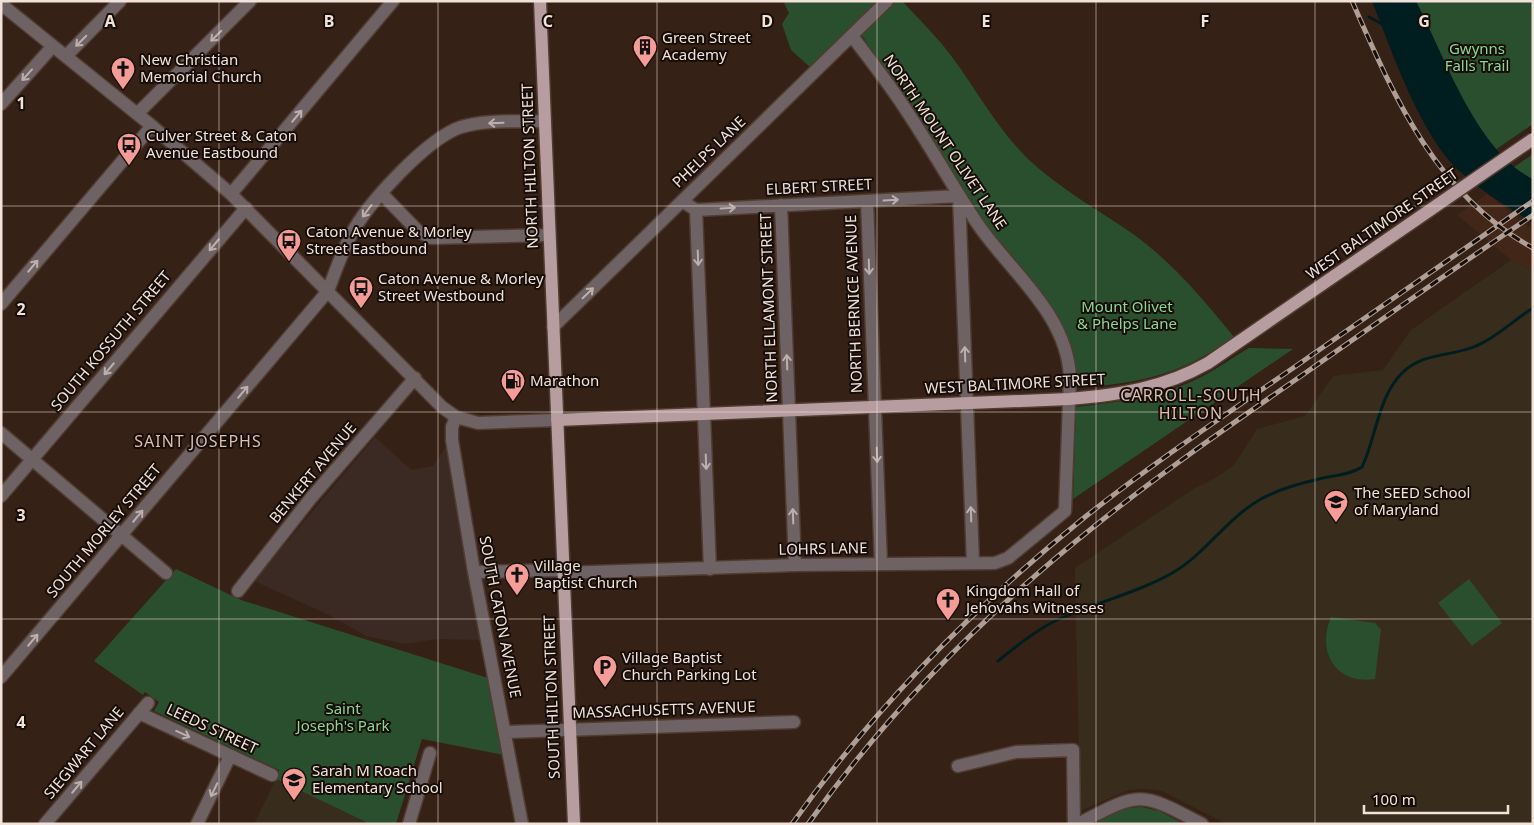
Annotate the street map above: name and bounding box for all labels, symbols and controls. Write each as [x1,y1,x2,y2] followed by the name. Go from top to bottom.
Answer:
[104,10,116,32] text: A
[324,10,334,32] text: B
[543,10,553,32] text: C
[761,10,773,32] text: D
[982,10,991,32] text: E
[1201,10,1209,32] text: F
[1418,10,1430,32] text: G
[662,27,751,64] place label: Green Street Academy
[209,30,222,42] one-way arrow
[632,34,658,68] building icon: Green Street Academy
[75,35,87,47] one-way arrow
[1445,38,1509,75] park label: Gwynns Falls Trail
[140,49,262,86] place label: New Christian Memorial Church
[880,50,1012,233] street label: NORTH MOUNT OLIVET LANE
[110,56,136,90] church icon: New Christian Memorial Church
[21,68,33,81] one-way arrow
[516,82,542,249] street label: NORTH HILTON STREET
[16,92,26,114] text: 1
[291,110,302,123] one-way arrow
[667,111,749,191] street label: PHELPS LANE
[488,118,504,128] one-way arrow
[146,125,297,162] place label: Culver Street & Caton Avenue Eastbound
[116,132,142,166] bus stop icon: Culver Street & Caton Avenue Eastbound
[1302,163,1462,283] street label: WEST BALTIMORE STREET
[765,173,873,199] street label: ELBERT STREET
[882,195,898,204] one-way arrow
[720,203,736,213] one-way arrow
[361,204,372,217] one-way arrow
[755,212,781,403] street label: NORTH ELLAMONT STREET
[840,215,866,394] street label: NORTH BERNICE AVENUE
[306,221,472,258] place label: Caton Avenue & Morley Street Eastbound
[276,228,302,262] bus stop icon: Caton Avenue & Morley Street Eastbound
[209,238,220,251] one-way arrow
[693,250,702,266] one-way arrow
[865,259,874,275] one-way arrow
[27,260,38,273] one-way arrow
[46,266,175,414] street label: SOUTH KOSSUTH STREET
[378,268,544,305] place label: Caton Avenue & Morley Street Westbound
[348,275,374,309] bus stop icon: Caton Avenue & Morley Street Westbound
[582,287,594,299] one-way arrow
[1077,296,1177,333] park label: Mount Olivet & Phelps Lane
[16,298,26,320] text: 2
[961,346,970,362] one-way arrow
[783,354,792,370] one-way arrow
[104,362,115,375] one-way arrow
[500,368,526,402] fuel station icon: Marathon
[924,368,1106,398] street label: WEST BALTIMORE STREET
[530,370,599,390] place label: Marathon
[1120,384,1262,424] district label: CARROLL-SOUTH HILTON
[237,385,249,398] one-way arrow
[264,418,360,527] street label: BENKERT AVENUE
[134,430,262,452] district label: SAINT JOSEPHS
[872,447,881,463] one-way arrow
[701,454,710,470] one-way arrow
[41,459,165,601] street label: SOUTH MORLEY STREET
[1354,482,1470,519] place label: The SEED School of Maryland
[1323,489,1349,523] school or university icon: The SEED School of Maryland
[16,504,26,526] text: 3
[967,507,976,523] one-way arrow
[788,508,798,524] one-way arrow
[132,509,144,522] one-way arrow
[475,534,526,699] street label: SOUTH CATON AVENUE
[778,537,868,559] street label: LOHRS LANE
[534,555,638,592] place label: Village Baptist Church
[504,562,530,596] church icon: Village Baptist Church
[964,580,1104,617] place label: Kingdom Hall of Jehovahs Witnesses
[935,587,961,621] church icon: Kingdom Hall of Jehovahs Witnesses
[538,614,564,779] street label: SOUTH HILTON STREET
[27,633,38,646] one-way arrow
[622,647,757,684] place label: Village Baptist Church Parking Lot
[592,654,618,688] parking icon: Village Baptist Church Parking Lot
[572,696,756,722] street label: MASSACHUSETTS AVENUE
[164,698,262,758] street label: LEEDS STREET
[295,698,389,735] park label: Saint Joseph's Park
[39,702,128,803] street label: SIEGWART LANE
[16,711,26,733] text: 4
[176,729,191,739] one-way arrow
[312,760,443,797] place label: Sarah M Roach Elementary School
[281,767,307,801] school or university icon: Sarah M Roach Elementary School
[71,780,83,793] one-way arrow
[208,782,218,797] one-way arrow
[1364,782,1508,814] scale bar
[1372,789,1416,809] text: 100 m

